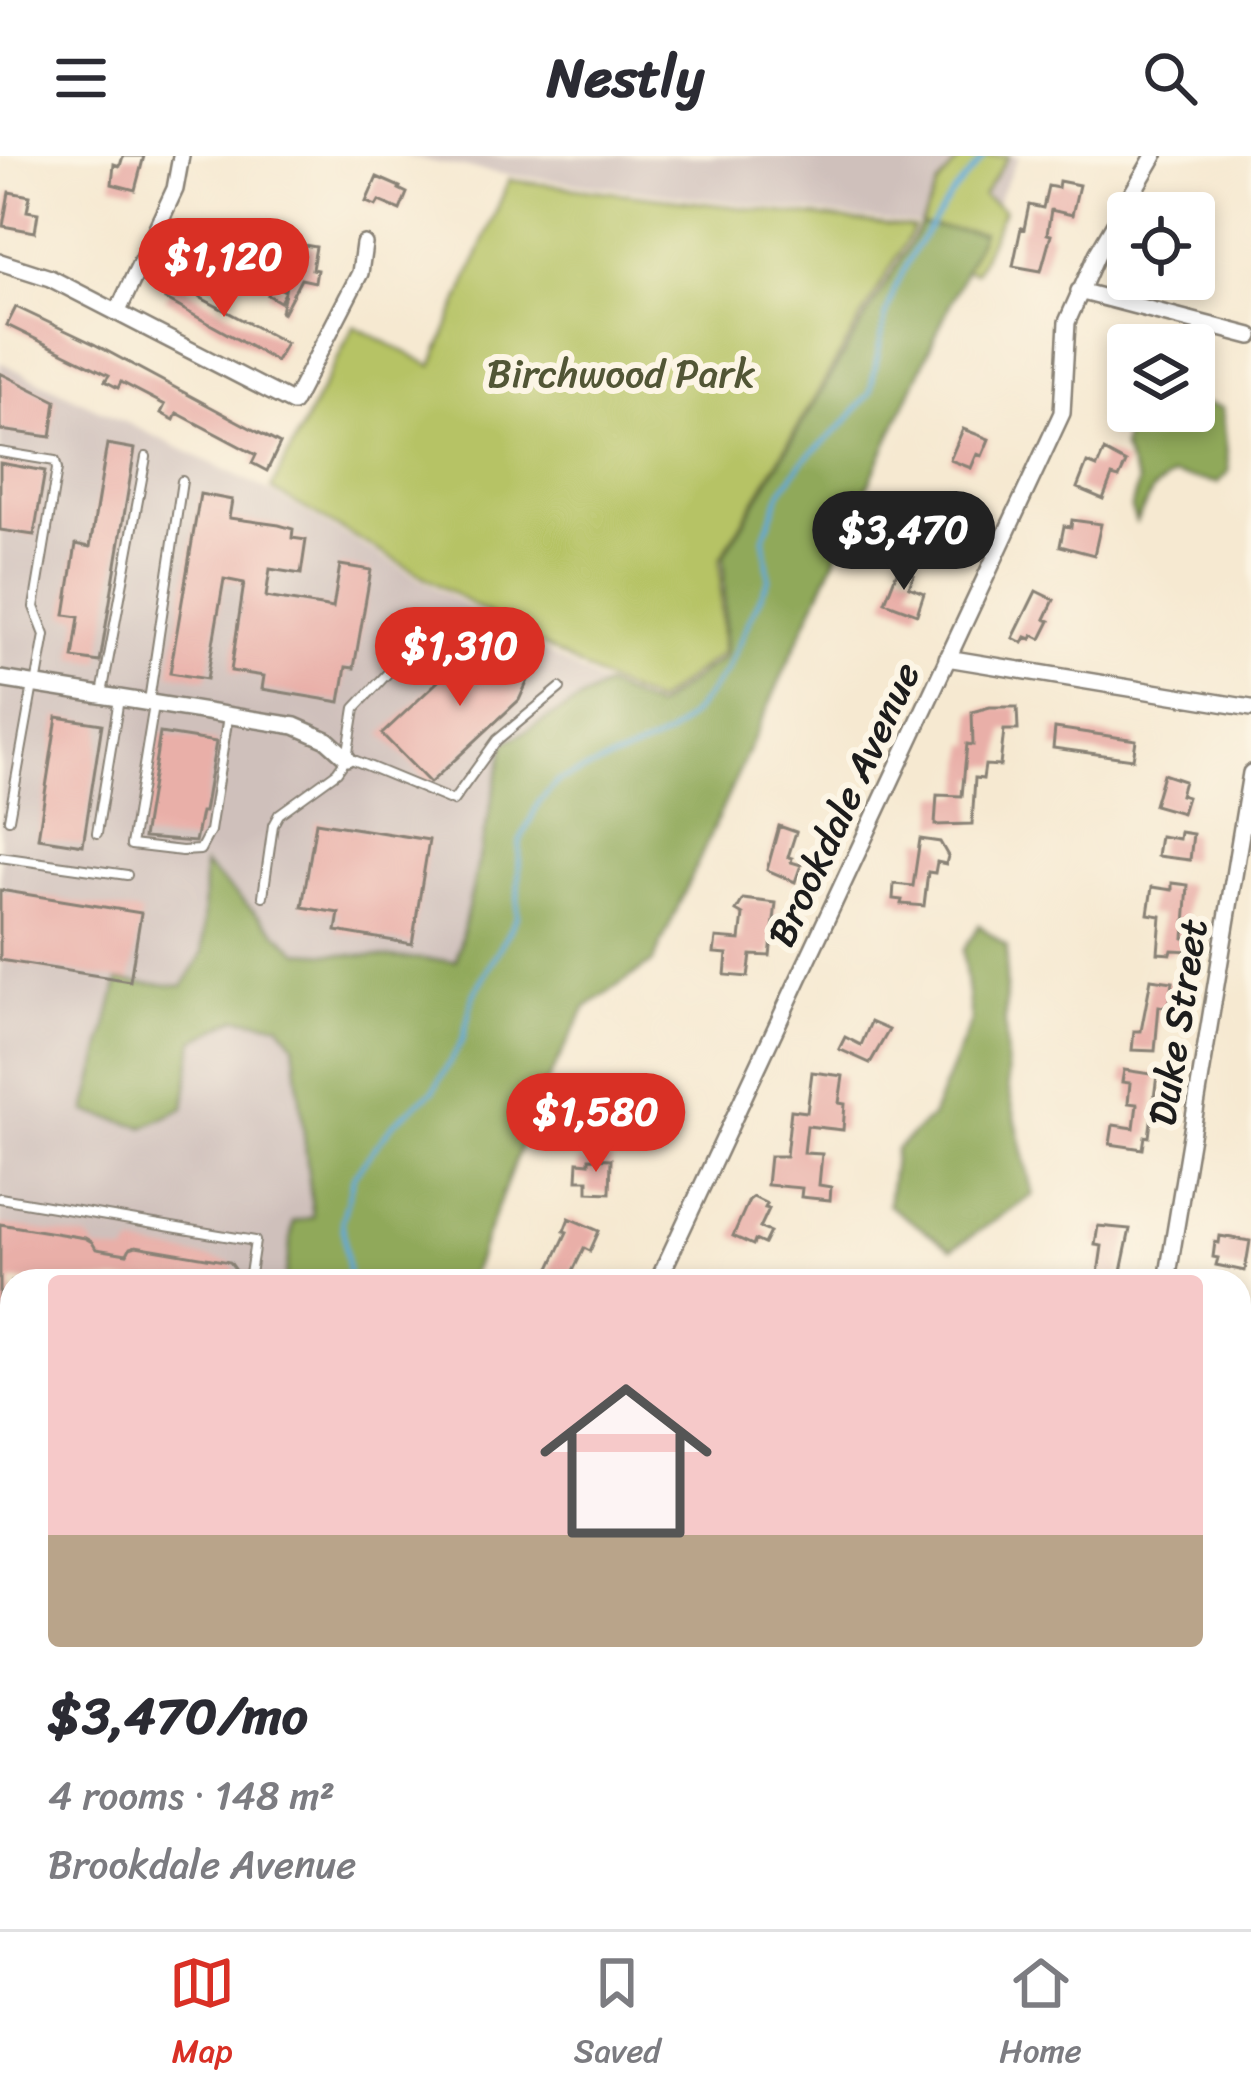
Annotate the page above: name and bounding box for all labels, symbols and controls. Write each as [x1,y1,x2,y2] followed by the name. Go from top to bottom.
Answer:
[547,30,704,126] text: Nestly
[48,45,114,111] icon: menu
[1137,45,1203,111] icon: search
[1107,192,1215,432] map controls
[1107,192,1215,300] button: locate
[126,218,322,320] pin: $1,120
[165,222,283,291] text: $1,120
[1107,324,1215,432] button: layers
[487,339,755,408] park label: Birchwood Park
[806,491,1002,593] pin: $3,470
[839,495,969,564] text: $3,470
[362,607,558,709] pin: $1,310
[402,611,518,680] text: $1,310
[747,650,940,958] street label: Brookdale Avenue
[1127,914,1228,1130] street label: Duke Street
[498,1073,694,1175] pin: $1,580
[533,1077,659,1146] text: $1,580
[518,1353,734,1569] icon: home
[48,1671,308,1761] text: $3,470/mo
[48,1761,335,1830] text: 4 rooms · 148 m²
[48,1830,356,1899] text: Brookdale Avenue
[169,1950,235,2080] tab: Map
[574,1950,661,2080] tab: Saved
[999,1950,1082,2080] tab: Home

